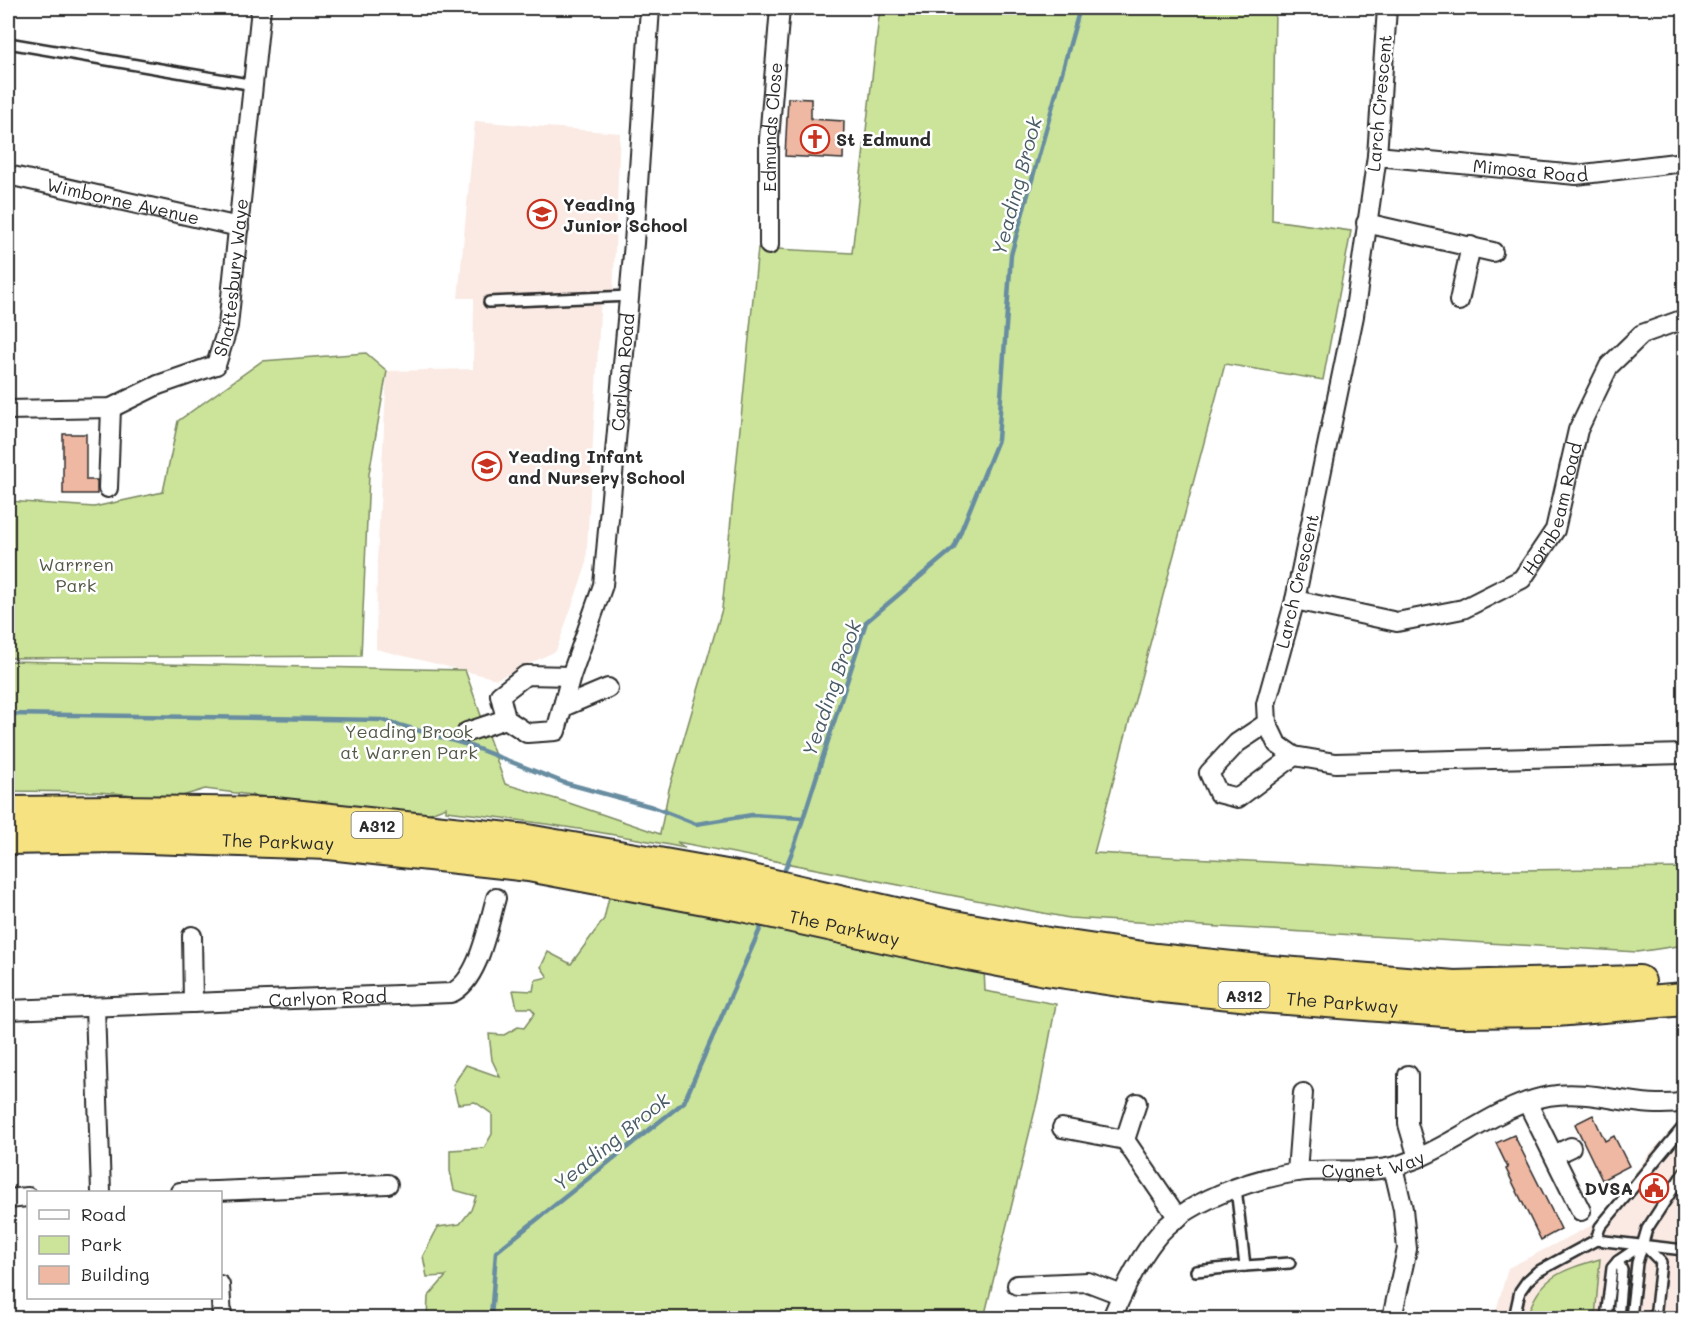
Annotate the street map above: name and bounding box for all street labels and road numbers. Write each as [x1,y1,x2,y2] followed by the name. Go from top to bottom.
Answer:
[1361,33,1397,173] street label: Larch Crescent
[757,61,787,192] street label: Edmunds Close
[1472,153,1589,187] street label: Mimosa Road
[44,172,202,230] street label: Wimborne Avenue
[207,197,253,359] street label: Shaftesbury Waye
[605,312,640,432] street label: Carlyon Road
[1516,440,1587,579] street label: Hornbeam Road
[1270,511,1324,651] street label: Larch Crescent
[352,812,403,838] road number: A312
[221,827,335,855] street label: The Parkway
[787,904,902,951] street label: The Parkway
[1218,982,1270,1008] road number: A312
[268,983,387,1012] street label: Carlyon Road
[1285,986,1399,1018] street label: The Parkway
[1322,1145,1428,1183] street label: Cygnet Way

